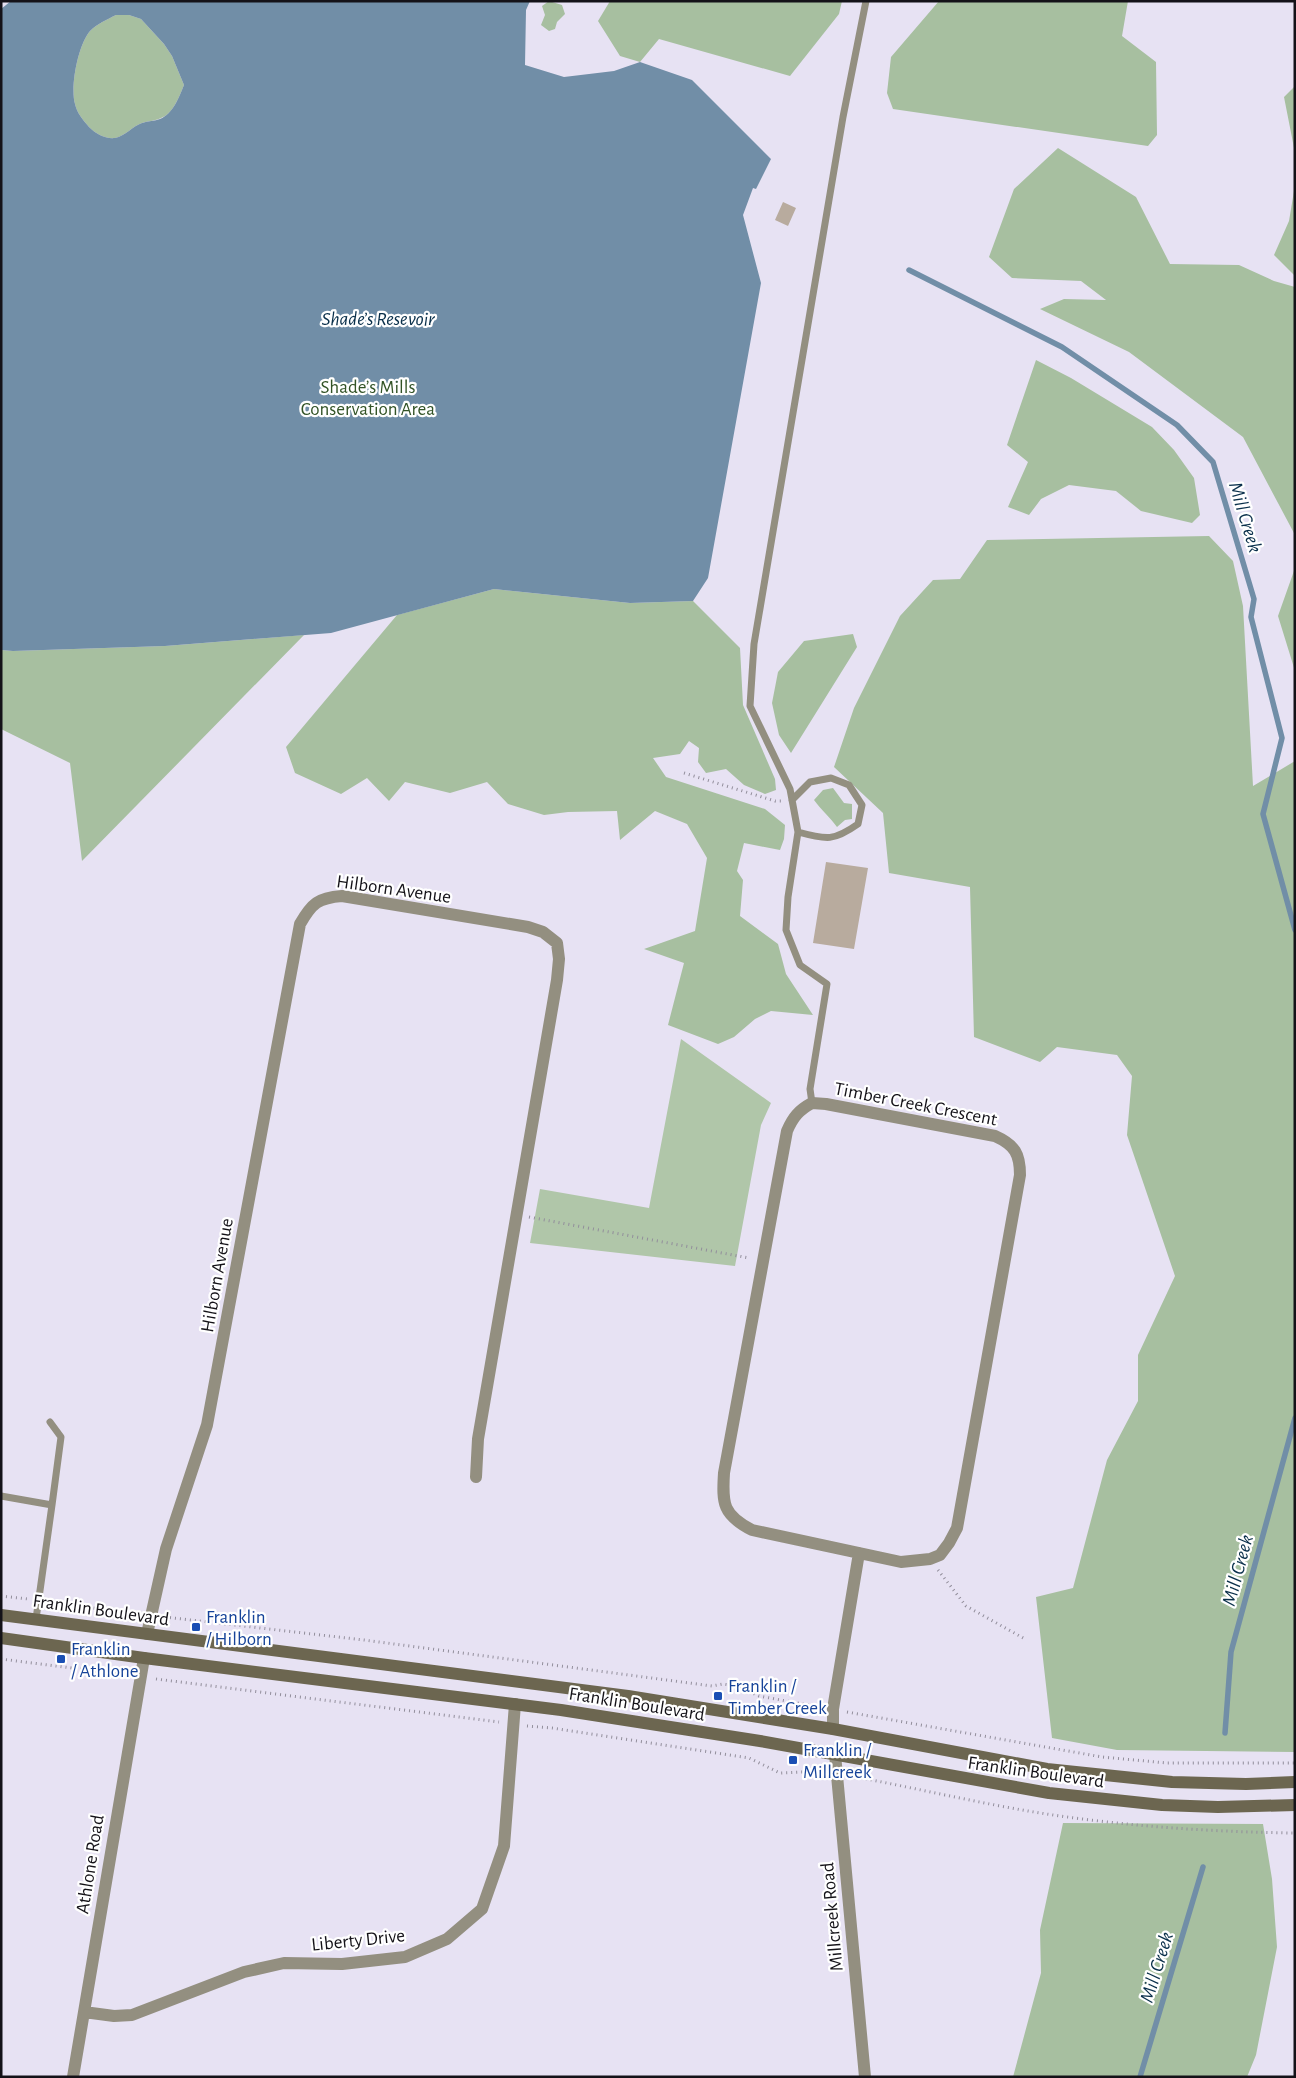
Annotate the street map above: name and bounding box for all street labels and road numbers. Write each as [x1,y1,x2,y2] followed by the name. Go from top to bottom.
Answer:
[335,872,452,907] street label: Hilborn Avenue
[833,1079,999,1130] street label: Timber Creek Crescent
[198,1217,237,1334] street label: Hilborn Avenue
[31,1592,170,1629] street label: Franklin Boulevard
[567,1684,706,1725] street label: Franklin Boulevard
[966,1754,1105,1791] street label: Franklin Boulevard
[73,1813,108,1915] street label: Athlone Road
[818,1861,847,1972] street label: Millcreek Road
[310,1926,406,1955] street label: Liberty Drive

